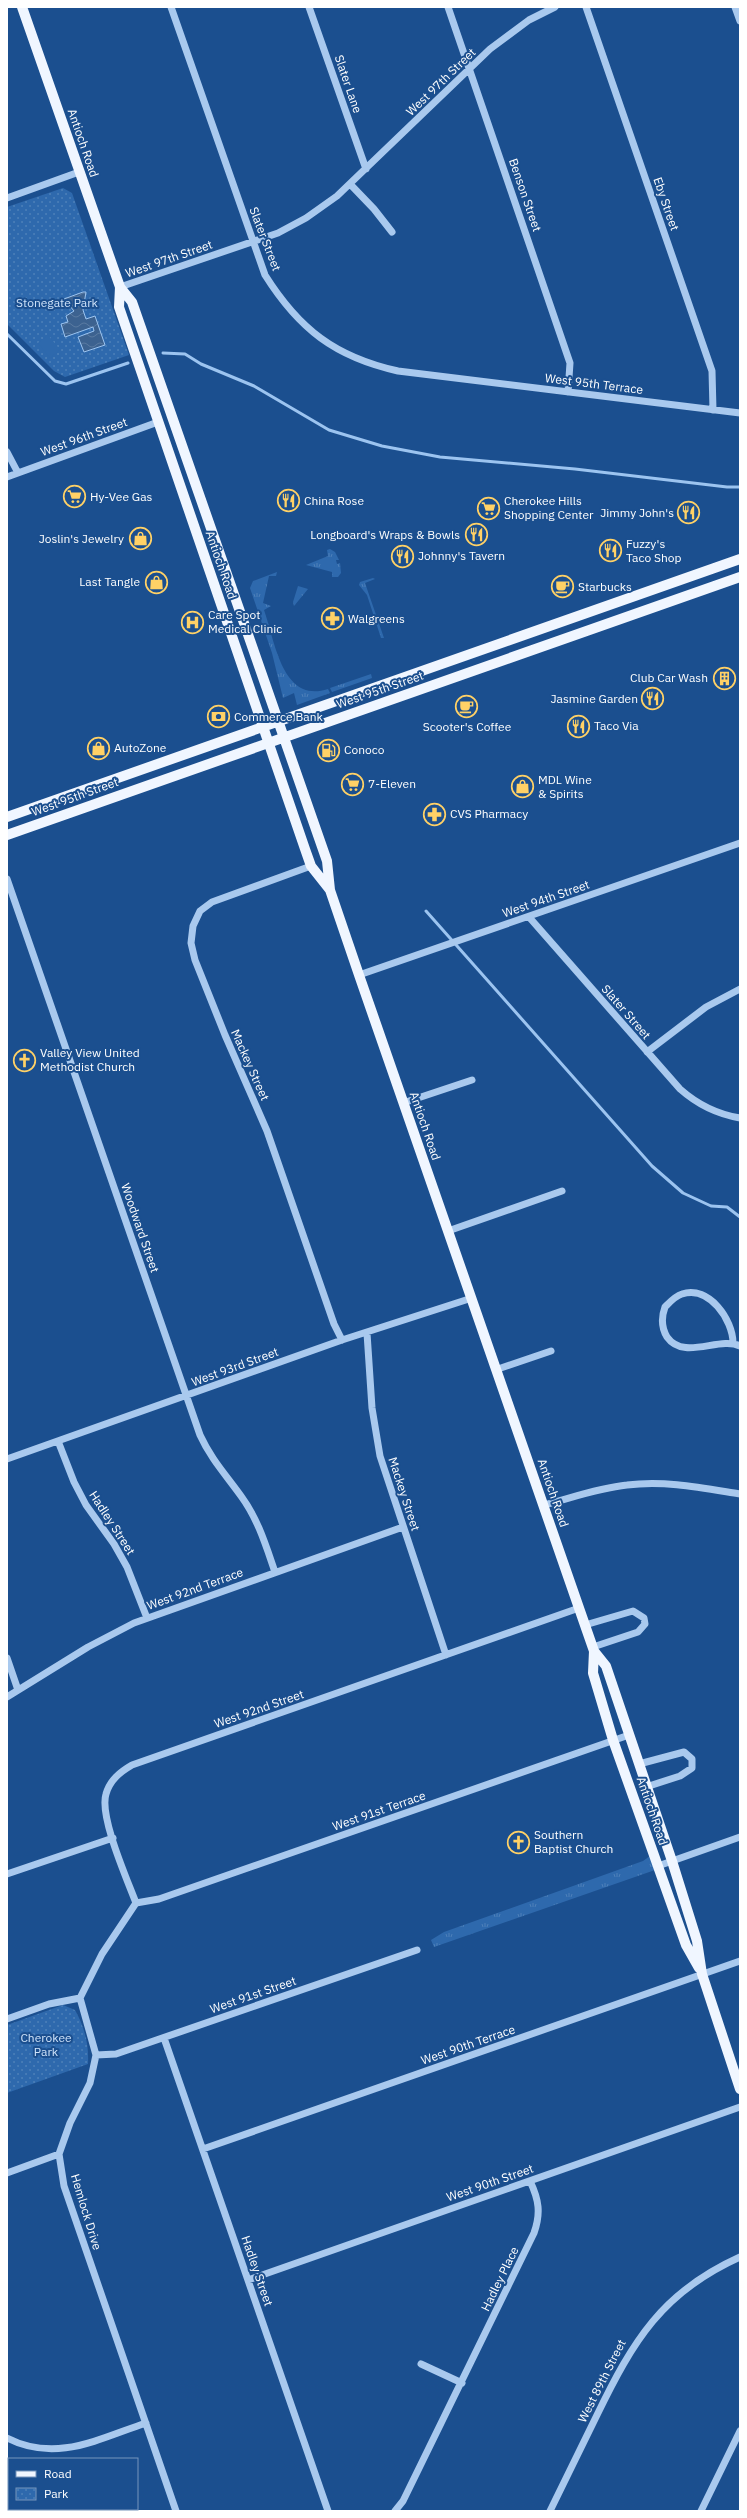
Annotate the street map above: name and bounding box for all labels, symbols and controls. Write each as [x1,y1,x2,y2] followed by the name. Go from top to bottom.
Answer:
[403,45,479,119] street label: West 97th Street
[332,53,366,115] street label: Slater Lane
[65,106,102,179] street label: Antioch Road
[506,156,545,233] street label: Benson Street
[650,175,683,233] street label: Eby Street
[246,205,285,273] street label: Slater Street
[123,237,214,280] street label: West 97th Street
[16,295,99,310] park label: Stonegate Park
[544,370,644,397] street label: West 95th Terrace
[38,414,129,459] street label: West 96th Street
[61,484,87,510] supermarket icon: Hy-Vee Gas
[275,488,301,514] restaurant icon: China Rose
[90,489,153,504] place label: Hy-Vee Gas
[304,493,364,508] place label: China Rose
[504,493,594,522] place label: Cherokee Hills Shopping Center
[476,495,502,521] supermarket icon: Cherokee Hills Shopping Center
[676,500,702,526] restaurant icon: Jimmy John's
[600,505,674,520] place label: Jimmy John's
[463,522,489,548] restaurant icon: Longboard's Wraps & Bowls
[127,526,153,552] shop icon: Joslin's Jewelry
[310,527,460,542] place label: Longboard's Wraps & Bowls
[203,528,240,601] street label: Antioch Road
[39,531,124,546] place label: Joslin's Jewelry
[626,536,681,565] place label: Fuzzy's Taco Shop
[597,538,623,564] restaurant icon: Fuzzy's Taco Shop
[390,543,416,569] restaurant icon: Johnny's Tavern
[418,548,505,563] place label: Johnny's Tavern
[143,569,169,595] shop icon: Last Tangle
[79,574,140,589] place label: Last Tangle
[549,574,575,600] cafe icon: Starbucks
[578,579,632,594] place label: Starbucks
[319,606,345,632] pharmacy icon: Walgreens
[208,607,282,636] place label: Care Spot Medical Clinic
[180,609,206,635] hospital icon: Care Spot Medical Clinic
[348,611,405,626] place label: Walgreens
[711,665,737,691] building icon: Club Car Wash
[334,668,425,711] street label: West 95th Street
[630,670,708,685] place label: Club Car Wash
[640,686,666,712] restaurant icon: Jasmine Garden
[550,691,638,706] place label: Jasmine Garden
[454,693,480,719] cafe icon: Scooter's Coffee
[206,704,232,730] bank icon: Commerce Bank
[234,709,324,724] place label: Commerce Bank
[566,713,592,739] restaurant icon: Taco Via
[594,718,639,733] place label: Taco Via
[423,719,512,734] place label: Scooter's Coffee
[86,735,112,761] shop icon: AutoZone
[315,737,341,763] fuel station icon: Conoco
[114,740,167,755] place label: AutoZone
[344,742,385,757] place label: Conoco
[339,771,365,797] supermarket icon: 7-Eleven
[538,772,592,801] place label: MDL Wine & Spirits
[29,774,120,819] street label: West 95th Street
[509,774,535,800] shop icon: MDL Wine & Spirits
[368,776,416,791] place label: 7-Eleven
[422,801,448,827] pharmacy icon: CVS Pharmacy
[450,806,528,821] place label: CVS Pharmacy
[500,877,591,920] street label: West 94th Street
[599,981,654,1042] street label: Slater Street
[228,1027,273,1103] street label: Mackey Street
[40,1045,140,1074] place label: Valley View United Methodist Church
[12,1047,38,1073] church icon: Valley View United Methodist Church
[407,1089,444,1162] street label: Antioch Road
[118,1181,163,1274] street label: Woodward Street
[189,1344,280,1389] street label: West 93rd Street
[386,1455,423,1533] street label: Mackey Street
[535,1456,572,1529] street label: Antioch Road
[86,1488,139,1558] street label: Hadley Street
[145,1564,245,1613] street label: West 92nd Terrace
[212,1686,306,1731] street label: West 92nd Street
[634,1774,671,1847] street label: Antioch Road
[330,1787,428,1833] street label: West 91st Terrace
[534,1827,613,1856] place label: Southern Baptist Church
[506,1829,532,1855] church icon: Southern Baptist Church
[208,1973,298,2016] street label: West 91st Street
[419,2021,517,2068] street label: West 90th Terrace
[20,2030,72,2059] park label: Cherokee Park
[444,2161,535,2204] street label: West 90th Street
[68,2172,105,2252] street label: Hemlock Drive
[238,2234,277,2308] street label: Hadley Street
[477,2244,522,2314] street label: Hadley Place
[574,2337,629,2425] street label: West 89th Street
[8,2458,138,2510] legend
[44,2466,72,2481] text: Road
[44,2486,69,2501] text: Park

